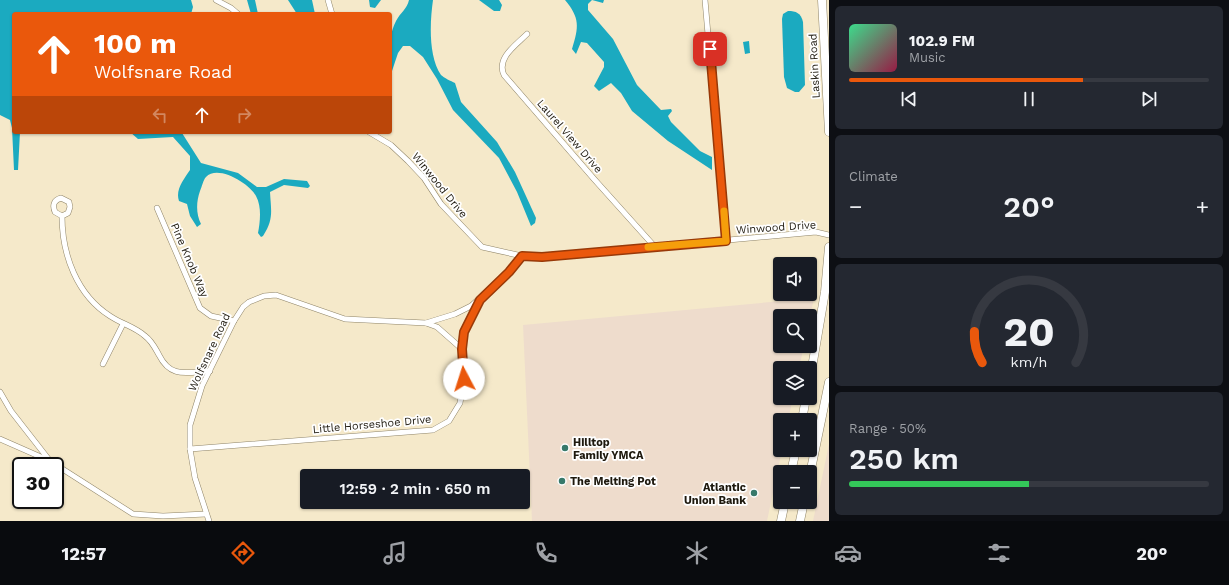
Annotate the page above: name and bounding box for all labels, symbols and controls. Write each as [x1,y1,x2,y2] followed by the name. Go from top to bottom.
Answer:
[94,27,177,60] text: 100 m
[28,28,80,80] icon: ahead
[693,32,727,66] pin
[909,32,975,50] text: 102.9 FM
[806,33,823,99] street label: Laskin Road
[699,38,721,60] icon: arrive
[909,50,946,65] text: Music
[94,61,232,82] text: Wolfsnare Road
[898,88,920,110] icon: previous
[1018,88,1040,110] icon: pause
[1138,88,1160,110] icon: next
[534,97,605,176] street label: Laurel View Drive
[149,104,171,126] icon: left
[191,104,213,126] icon: ahead
[233,104,255,126] icon: right
[409,150,470,221] street label: Winwood Drive
[849,169,898,184] text: Climate
[1003,189,1055,224] text: 20°
[849,194,862,219] text: −
[1196,194,1209,219] text: +
[735,218,817,237] street label: Winwood Drive
[168,221,211,300] street label: Pine Knob Way
[773,257,817,509] map controls
[773,257,817,301] button: sound
[1003,307,1055,356] text: 20
[773,309,817,353] button: search
[186,311,233,393] street label: Wolfsnare Road
[1011,353,1047,369] text: km/h
[443,358,485,400] position arrow
[773,361,817,405] button: layers
[312,413,432,436] street label: Little Horseshoe Drive
[773,413,817,457] button: +
[849,421,926,436] text: Range · 50%
[573,436,644,462] place label: Hilltop Family YMCA
[849,441,959,476] text: 250 km
[560,443,570,453] marker: Hilltop Family YMCA
[12,457,64,509] speed limit sign: 30
[773,465,817,509] button: −
[570,475,656,488] place label: The Melting Pot
[557,476,567,486] marker: The Melting Pot
[339,480,491,498] text: 12:59 · 2 min · 650 m
[684,481,746,507] place label: Atlantic Union Bank
[749,488,759,498] marker: Atlantic Union Bank
[229,539,257,567] icon: directions
[381,539,409,567] icon: music
[532,539,560,567] icon: phone
[683,539,711,567] icon: climate
[834,539,862,567] icon: car
[985,539,1013,567] icon: filters
[62,543,106,564] text: 12:57
[1136,543,1167,564] text: 20°

